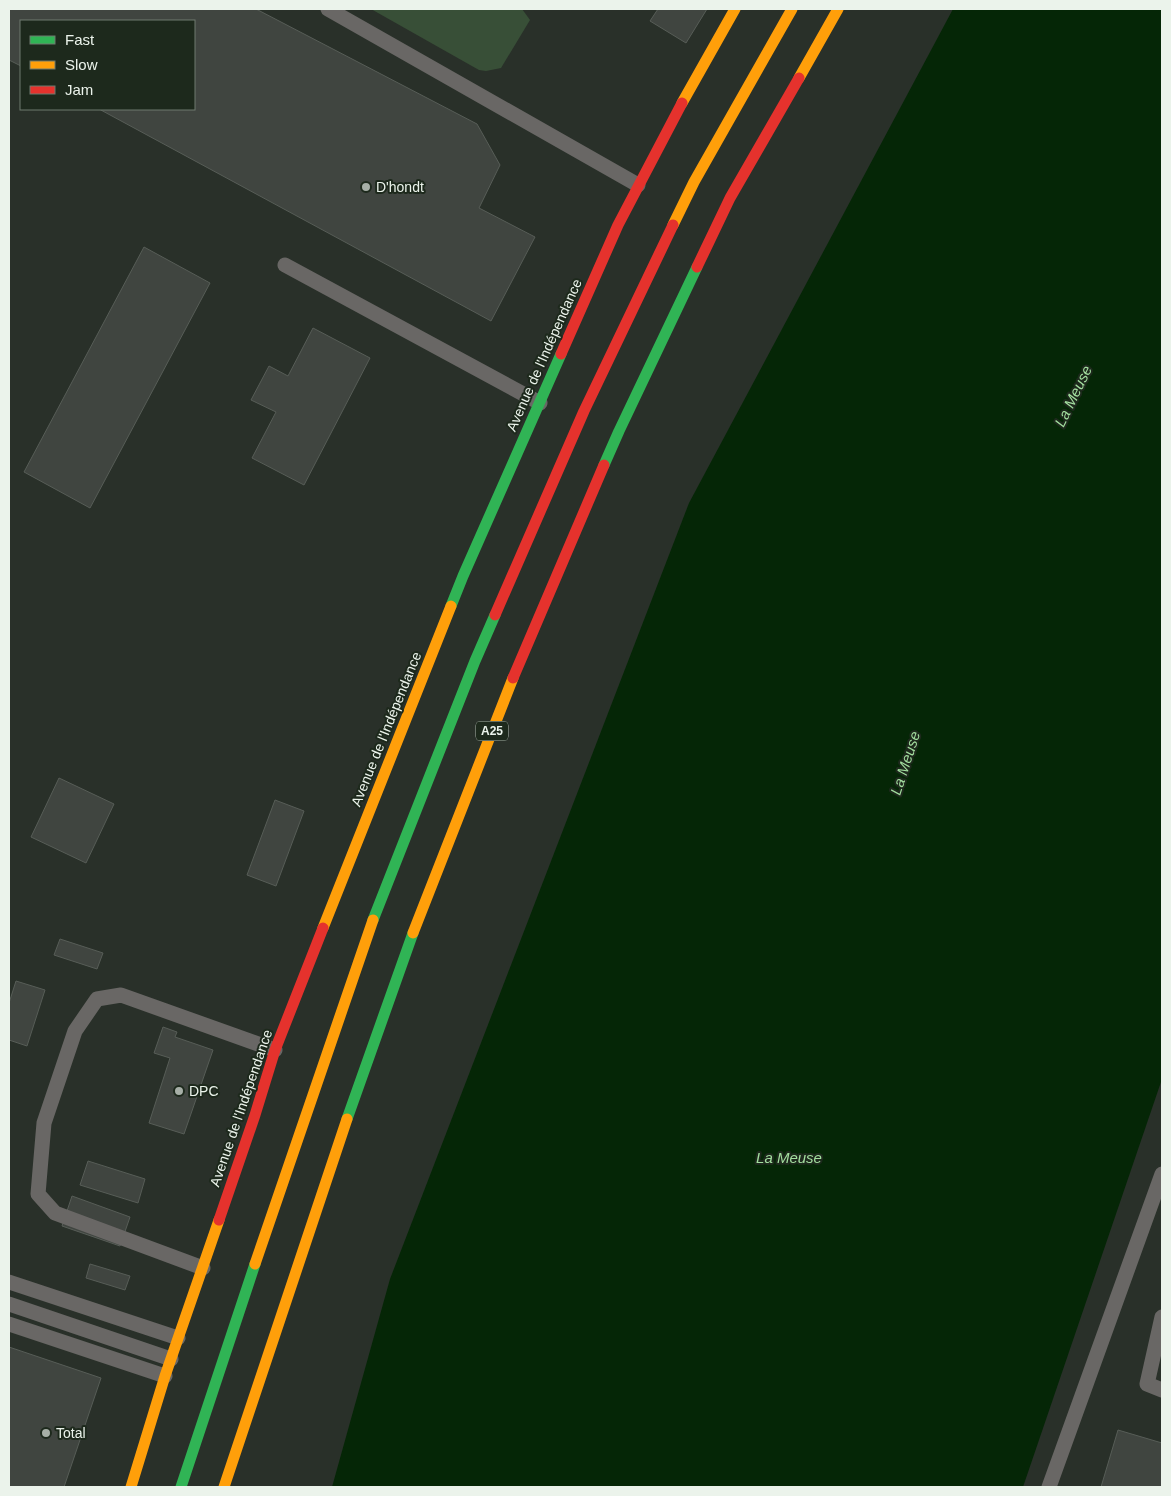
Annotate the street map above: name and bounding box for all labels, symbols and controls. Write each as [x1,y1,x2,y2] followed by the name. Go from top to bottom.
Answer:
[20,20,195,110] legend
[65,31,95,48] text: Fast
[65,56,98,73] text: Slow
[65,81,93,98] text: Jam
[376,179,424,195] place label: D'hondt
[360,181,372,193] marker: D'hondt
[503,276,585,434] street label: Avenue de l'Indépendance
[1051,363,1095,429] water label: La Meuse
[348,649,424,809] street label: Avenue de l'Indépendance
[476,721,508,740] road number: A25
[887,729,923,797] water label: La Meuse
[207,1027,276,1189] street label: Avenue de l'Indépendance
[189,1083,219,1099] place label: DPC
[173,1085,185,1097] marker: DPC
[756,1149,822,1166] water label: La Meuse
[56,1425,86,1441] place label: Total
[40,1427,52,1439] marker: Total

